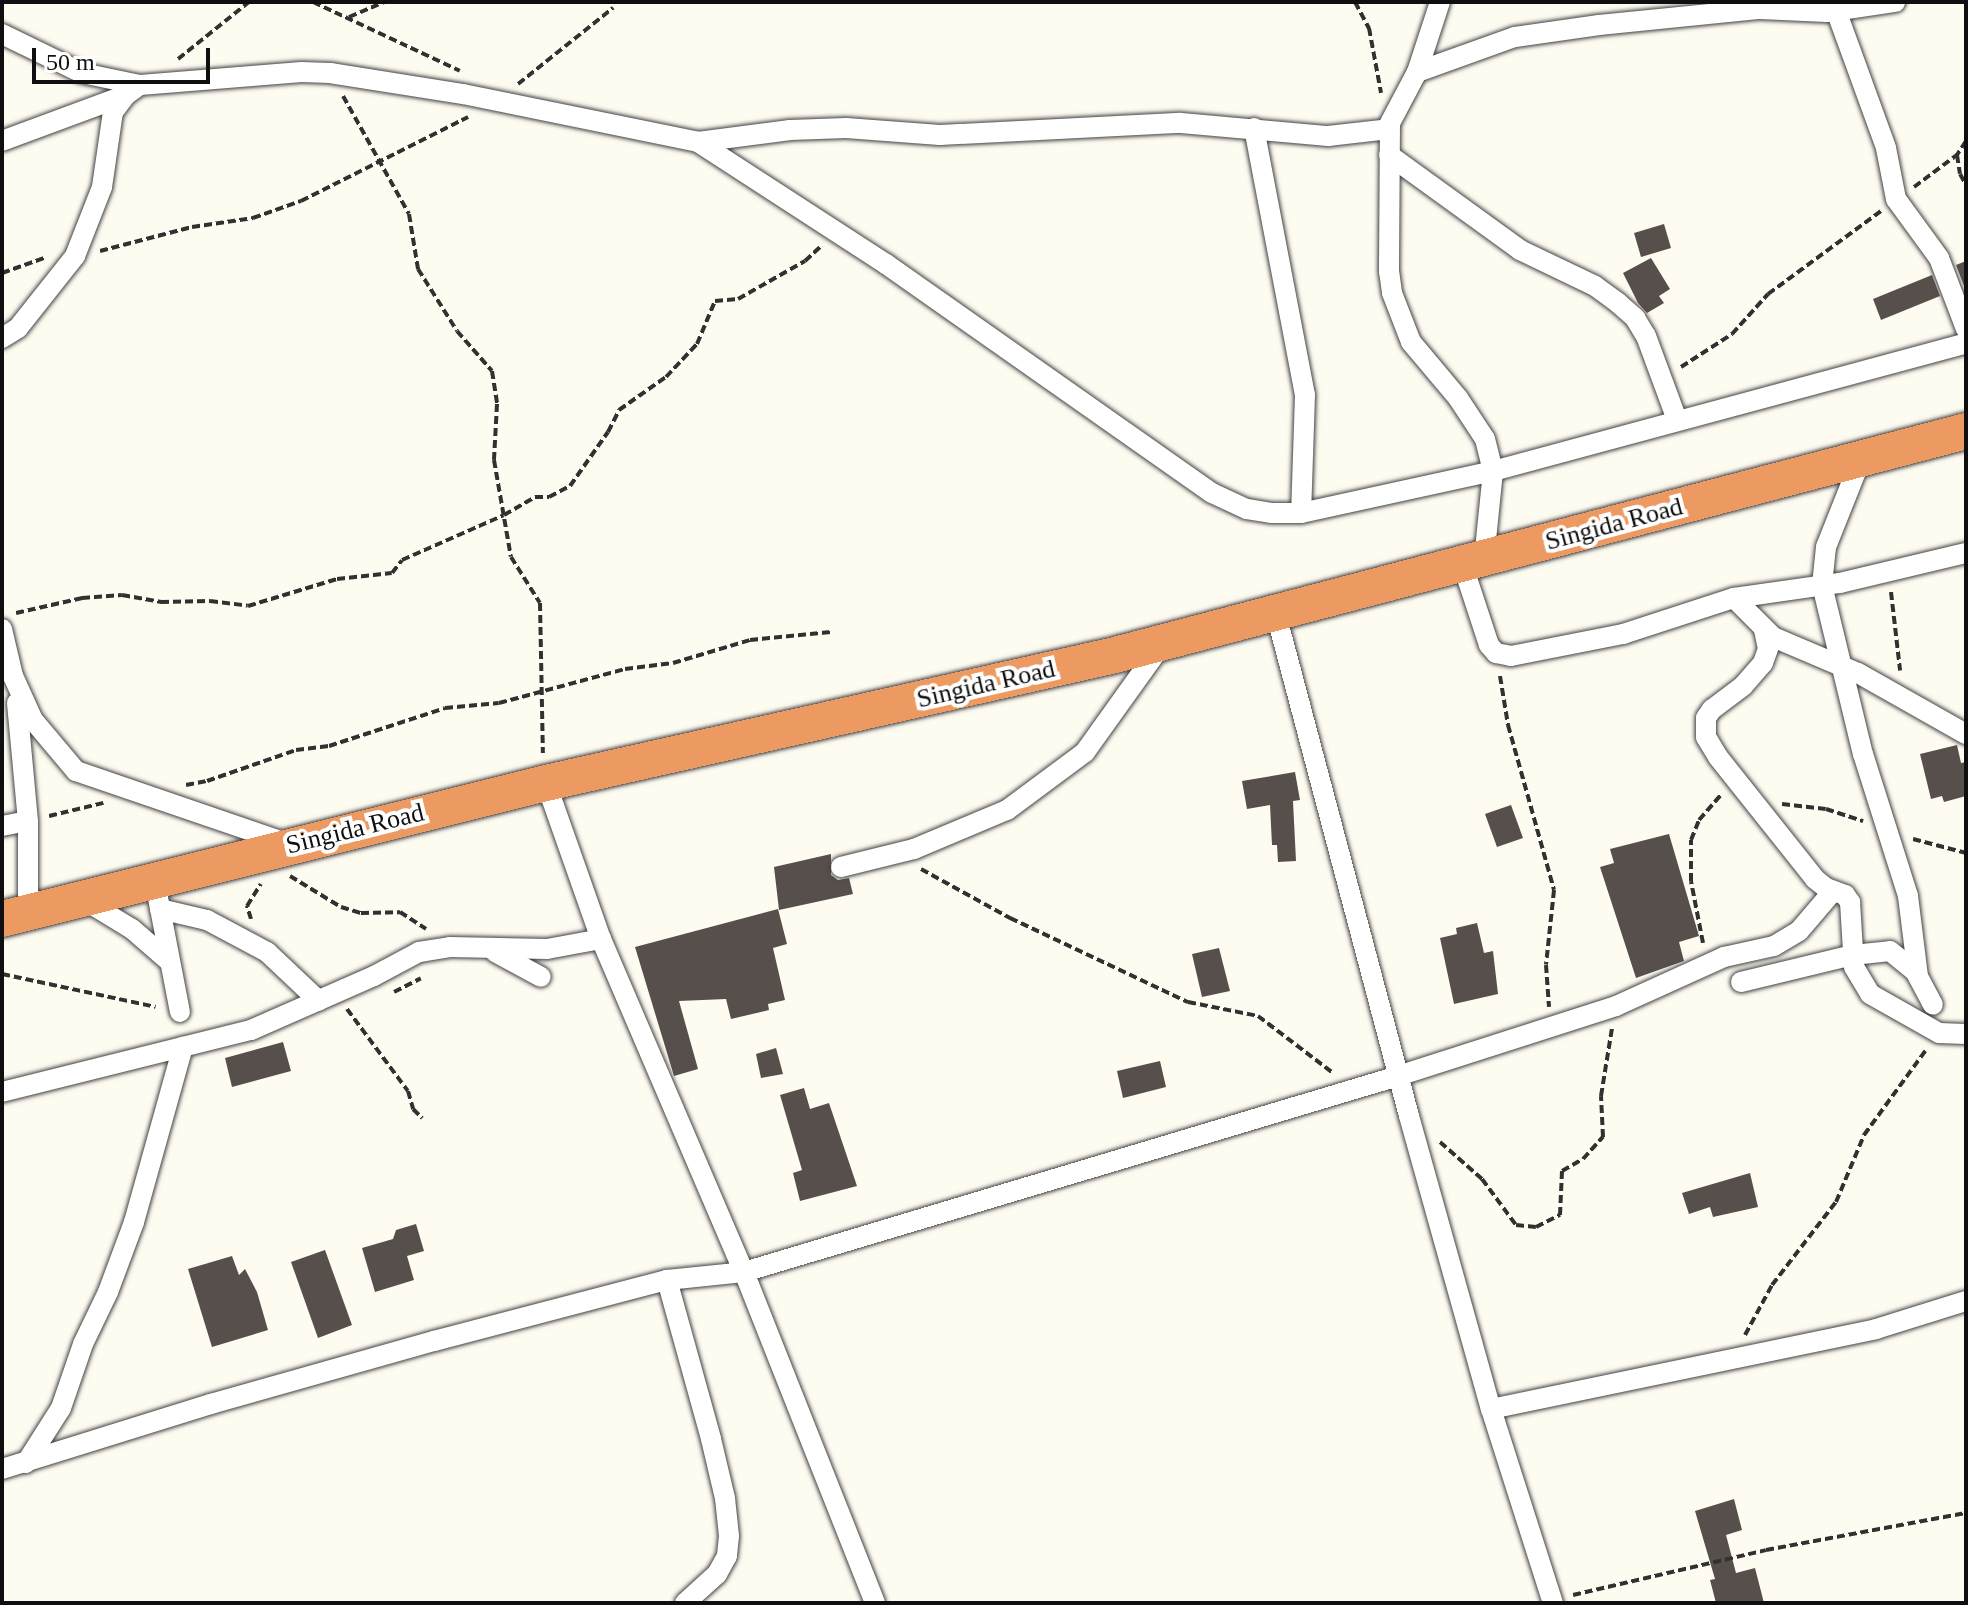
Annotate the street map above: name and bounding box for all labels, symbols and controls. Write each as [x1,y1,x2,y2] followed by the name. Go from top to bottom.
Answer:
[36,32,214,82] scale bar
[46,49,95,75] text: 50 m
[1542,491,1686,557] street label: Singida Road
[914,653,1058,715] street label: Singida Road
[283,797,427,861] street label: Singida Road

